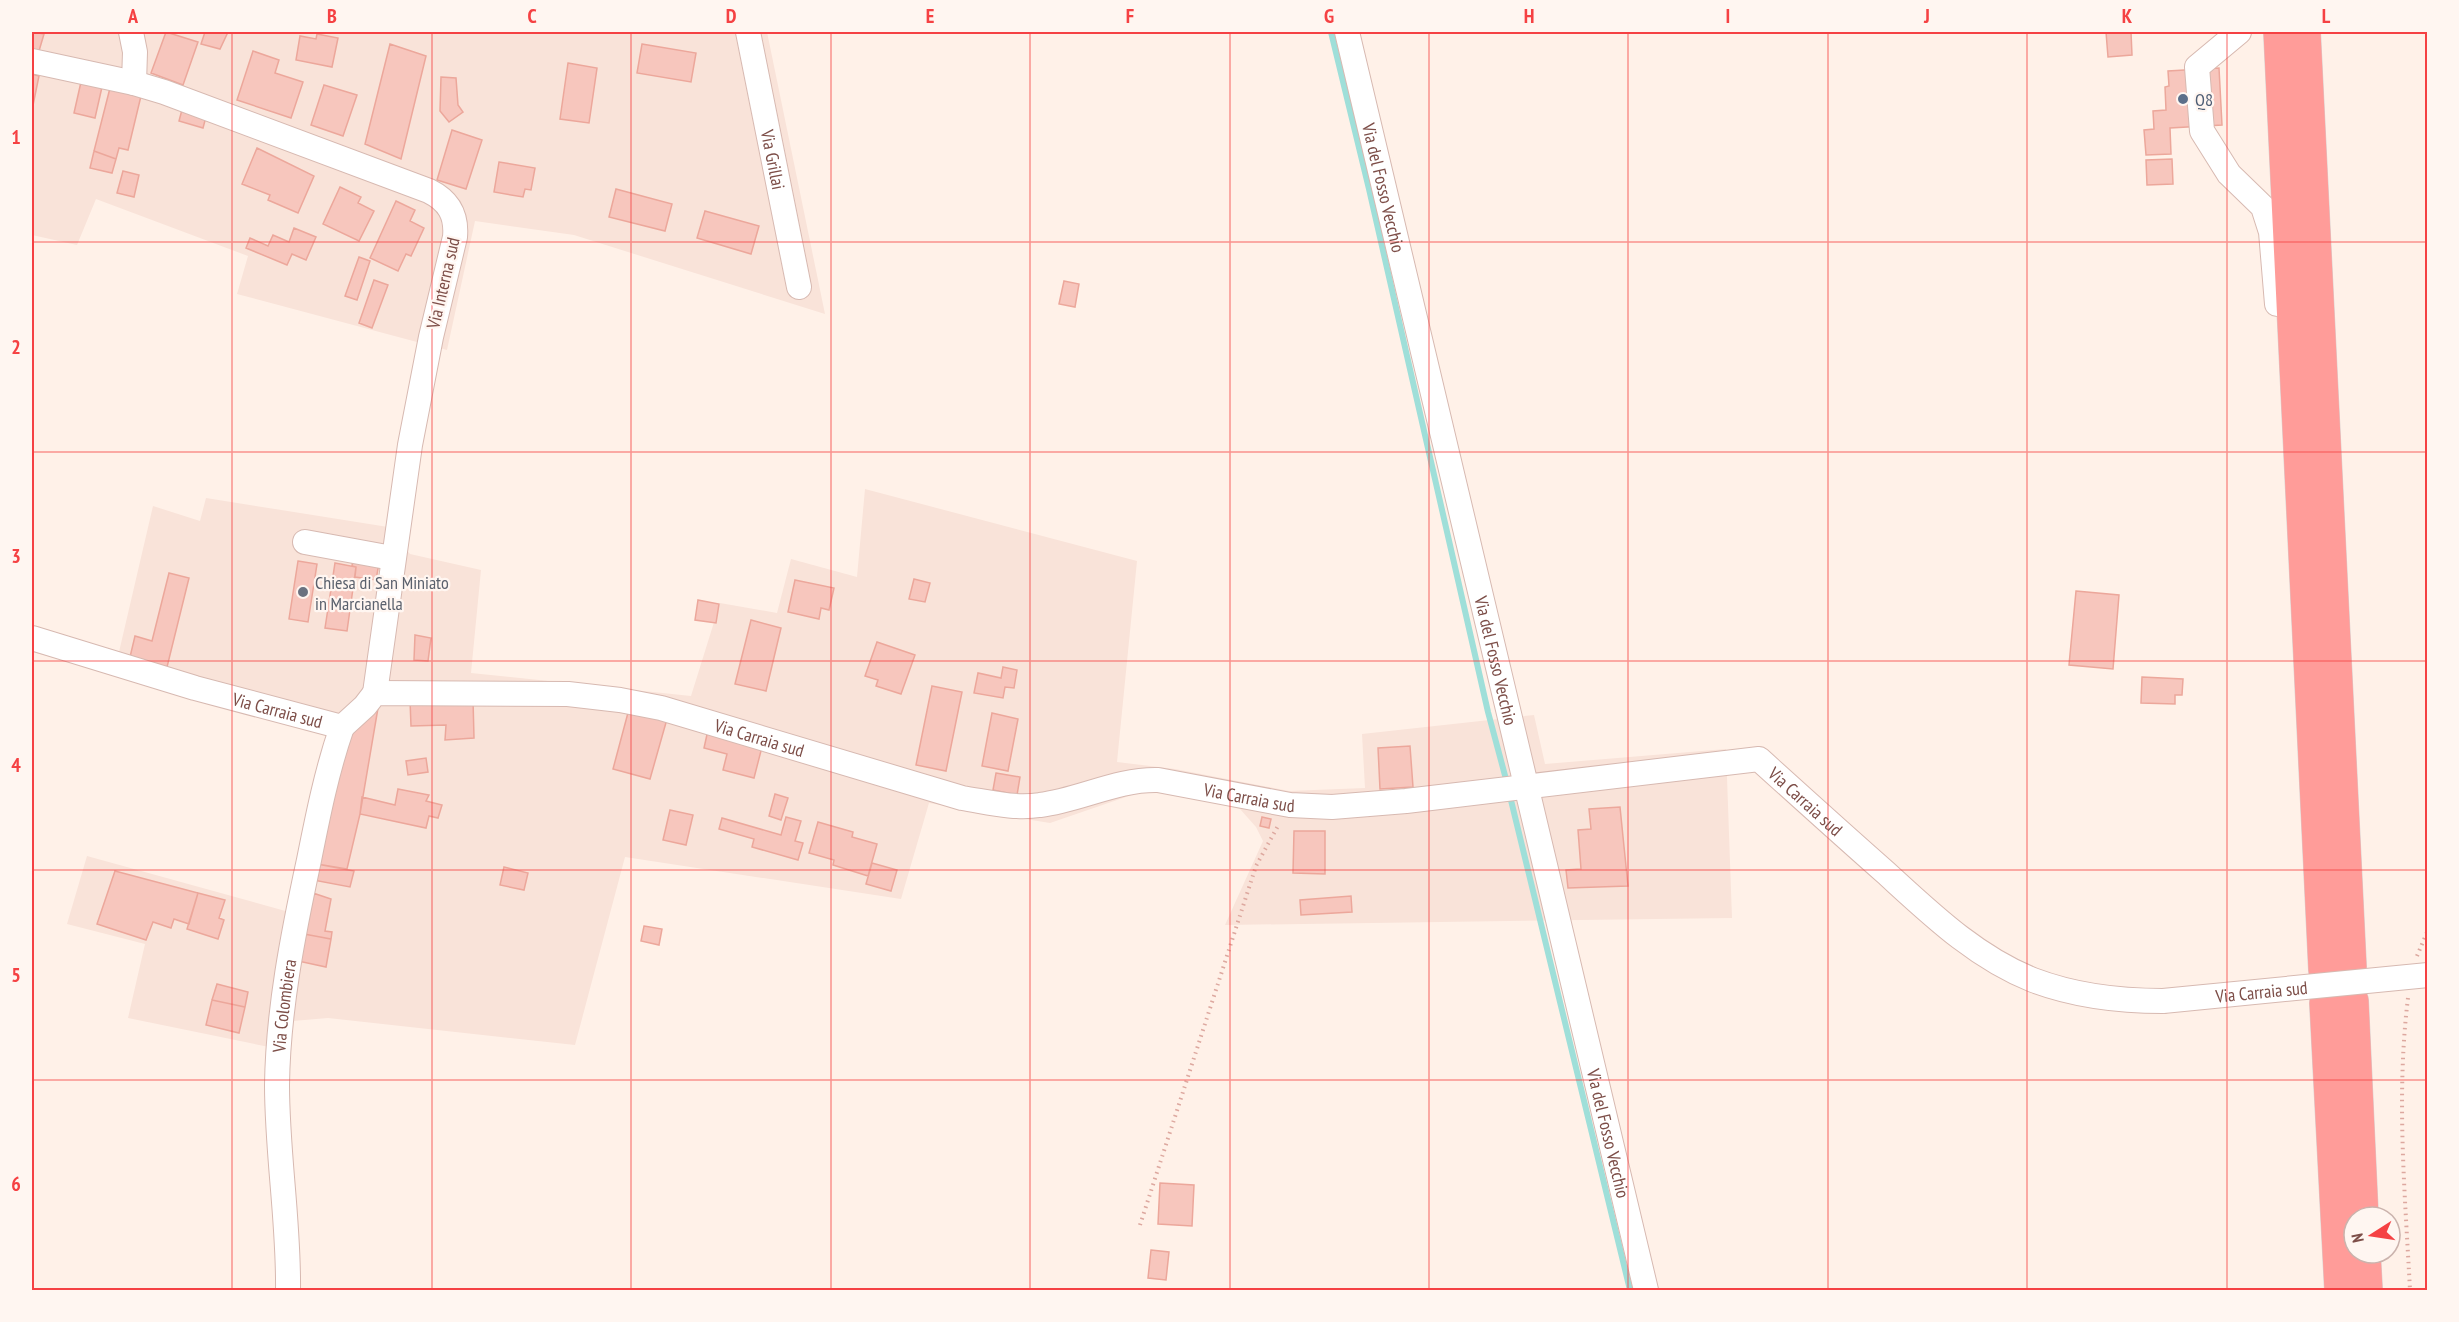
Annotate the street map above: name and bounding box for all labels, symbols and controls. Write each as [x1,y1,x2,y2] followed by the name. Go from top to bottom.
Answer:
[127,3,139,29] text: A
[327,3,337,29] text: B
[527,3,537,29] text: C
[726,3,737,29] text: D
[926,3,934,29] text: E
[1126,3,1134,29] text: F
[1324,3,1334,29] text: G
[1524,3,1534,29] text: H
[1726,3,1730,29] text: I
[1923,3,1930,29] text: J
[2122,3,2133,29] text: K
[2322,3,2331,29] text: L
[2195,88,2213,111] place label: Q8
[2176,92,2190,106] marker: Q8
[1357,120,1411,255] street label: Via del Fosso Vecchio
[11,124,21,150] text: 1
[756,127,791,191] street label: Via Grillai
[421,235,465,332] street label: Via Interna sud
[11,334,21,360] text: 2
[11,543,21,569] text: 3
[315,571,449,615] place label: Chiesa di San Miniato in Marcianella
[296,585,310,599] marker: Chiesa di San Miniato in Marcianella
[1470,593,1523,728] street label: Via del Fosso Vecchio
[229,687,325,733] street label: Via Carraia sud
[711,713,807,762] street label: Via Carraia sud
[11,752,21,778] text: 4
[1763,761,1848,841] street label: Via Carraia sud
[1201,777,1295,817] street label: Via Carraia sud
[267,957,301,1054] street label: Via Colombiera
[11,962,21,988] text: 5
[2214,975,2309,1007] street label: Via Carraia sud
[1582,1065,1635,1200] street label: Via del Fosso Vecchio
[11,1171,21,1197] text: 6
[2342,1205,2402,1265] north arrow
[2347,1232,2368,1244] text: N

